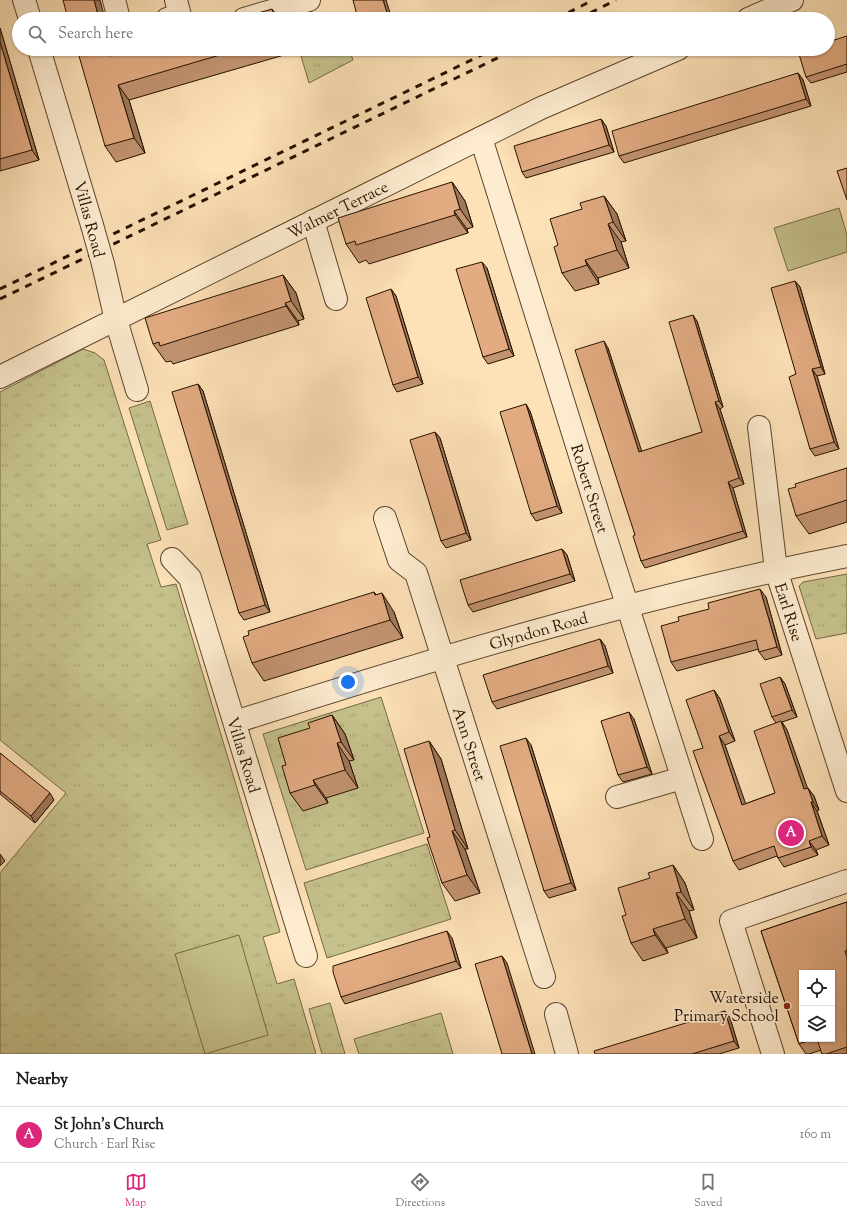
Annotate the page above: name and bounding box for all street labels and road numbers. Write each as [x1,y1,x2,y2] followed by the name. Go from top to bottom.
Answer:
[284,177,393,246] street label: Walmer Terrace
[66,179,109,261] street label: Villas Road
[563,442,613,537] street label: Robert Street
[767,580,807,645] street label: Earl Rise
[487,608,591,657] street label: Glyndon Road
[445,705,490,785] street label: Ann Street
[219,715,264,796] street label: Villas Road

